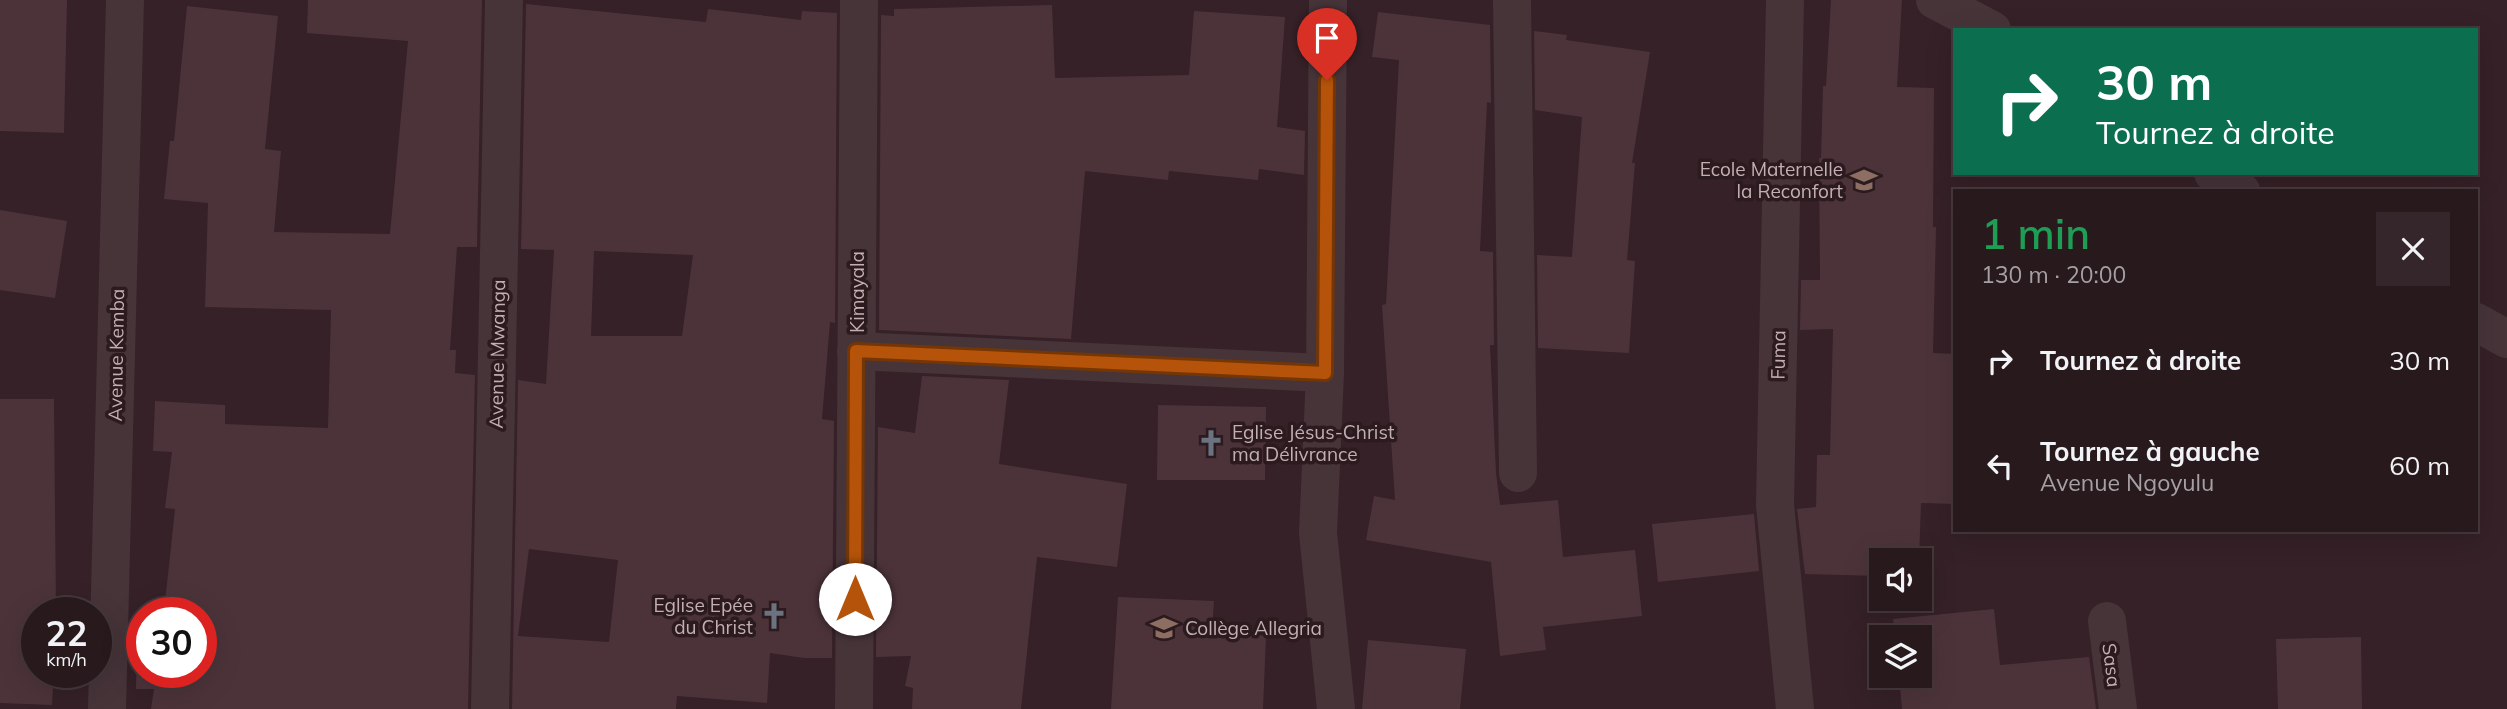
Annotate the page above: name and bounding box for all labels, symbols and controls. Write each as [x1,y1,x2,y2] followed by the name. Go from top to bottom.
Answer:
[1297,8,1357,80] pin
[1308,19,1346,57] icon: arrive
[2096,51,2212,112] text: 30 m
[1981,56,2072,147] icon: right
[2096,112,2335,152] text: Tournez à droite
[1700,157,1843,203] place label: Ecole Maternelle la Reconfort
[1849,165,1879,195] school or university icon: Ecole Maternelle la Reconfort
[1981,207,2090,260] text: 1 min
[2376,212,2450,286] button: close
[845,251,869,333] street label: Kimayala
[1981,260,2126,289] text: 130 m · 20:00
[484,279,510,429] street label: Avenue Mwanga
[103,288,129,422] street label: Avenue Kemba
[1766,330,1790,380] street label: Fuma
[1981,342,2019,380] icon: right
[2040,344,2241,377] text: Tournez à droite
[2389,344,2450,377] text: 30 m
[1232,420,1395,466] place label: Eglise Jésus-Christ ma Délivrance
[1196,428,1226,458] church icon: Eglise Jésus-Christ ma Délivrance
[2040,435,2260,468] text: Tournez à gauche
[1981,447,2019,485] icon: left
[2389,449,2450,482] text: 60 m
[2040,468,2214,497] text: Avenue Ngoyulu
[1869,548,1932,688] map controls
[1869,548,1932,611] button: sound
[818,562,892,636] position arrow
[653,593,753,639] place label: Eglise Epée du Christ
[126,597,217,688] speed limit sign: 30
[759,601,789,631] church icon: Eglise Epée du Christ
[45,611,88,655] text: 22
[1149,613,1179,643] school or university icon: Collège Allegria
[1185,616,1322,640] place label: Collège Allegria
[1869,625,1932,688] button: layers
[2097,642,2127,688] street label: Sasa
[46,648,87,671] text: km/h

